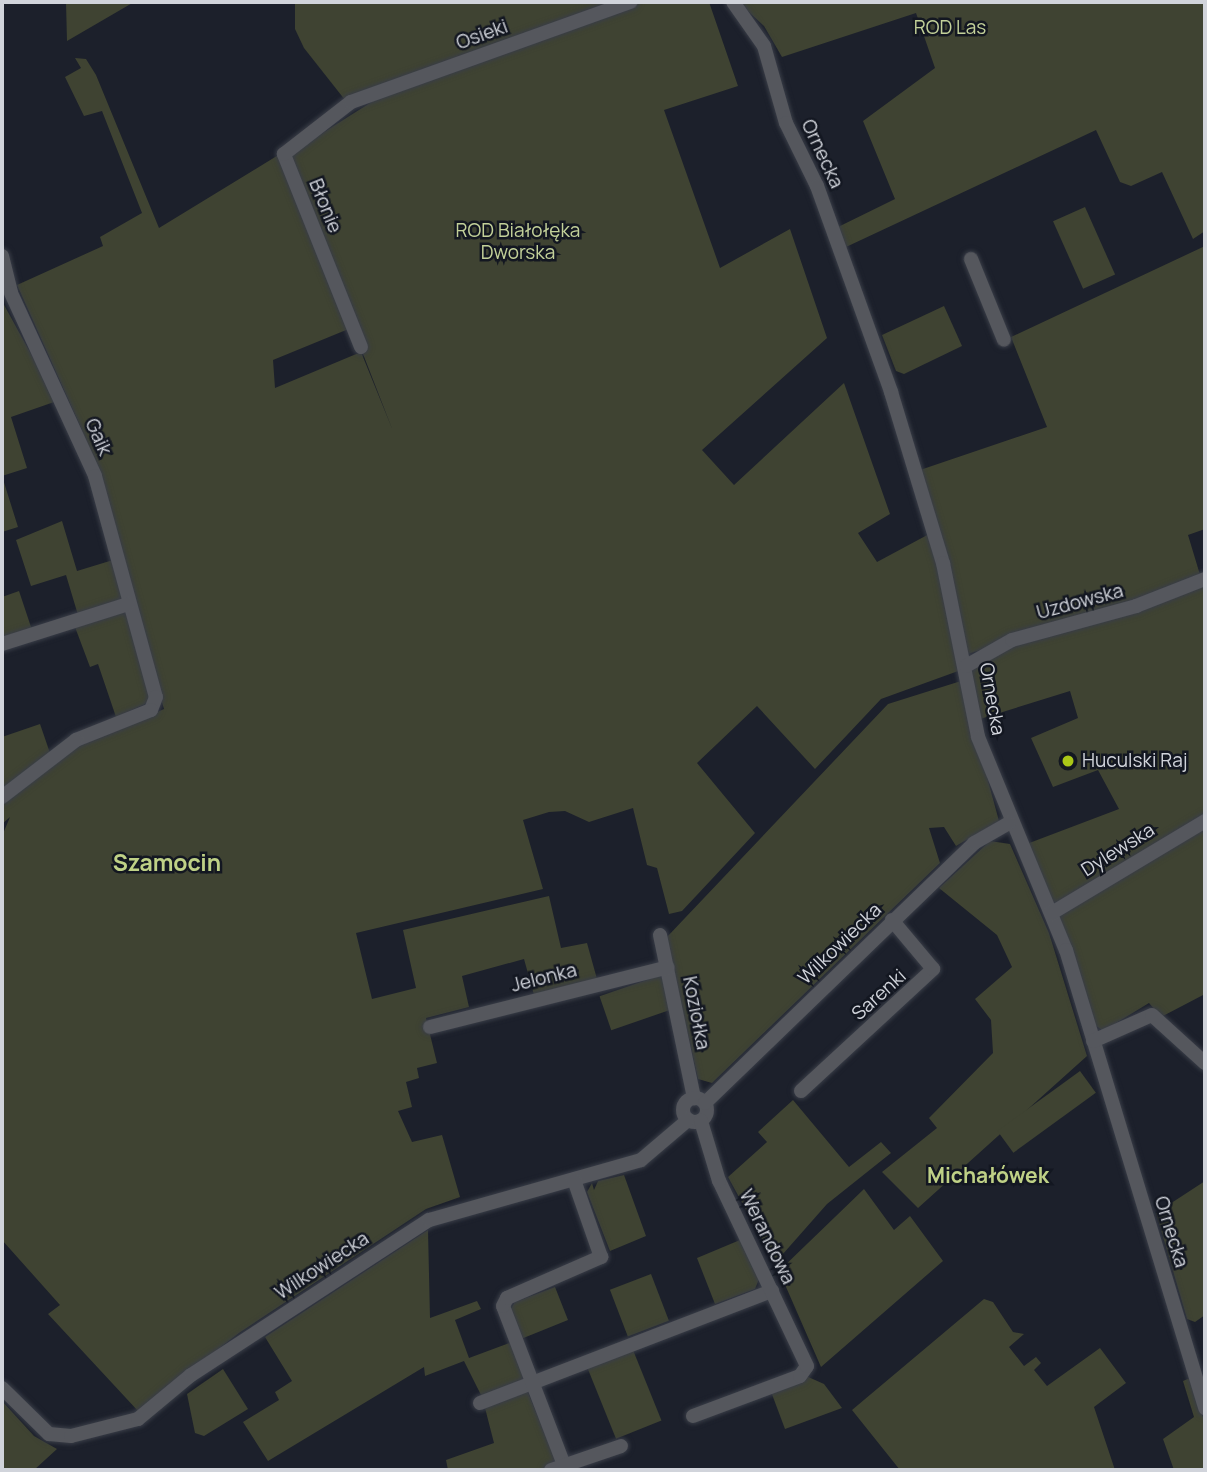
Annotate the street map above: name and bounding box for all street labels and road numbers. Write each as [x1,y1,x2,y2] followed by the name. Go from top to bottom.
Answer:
[453,15,511,55] street label: Osieki
[796,116,848,192] street label: Ornecka
[304,176,346,236] street label: Błonie
[80,415,116,459] street label: Gaik
[1034,579,1126,625] street label: Uzdowska
[974,661,1010,737] street label: Ornecka
[1077,819,1159,881] street label: Dylewska
[794,899,886,989] street label: Wilkowiecka
[509,959,579,997] street label: Jelonka
[847,965,911,1025] street label: Sarenki
[678,974,714,1052] street label: Koziołka
[734,1186,800,1288] street label: Werandowa
[1149,1194,1193,1270] street label: Ornecka
[271,1227,373,1305] street label: Wilkowiecka

